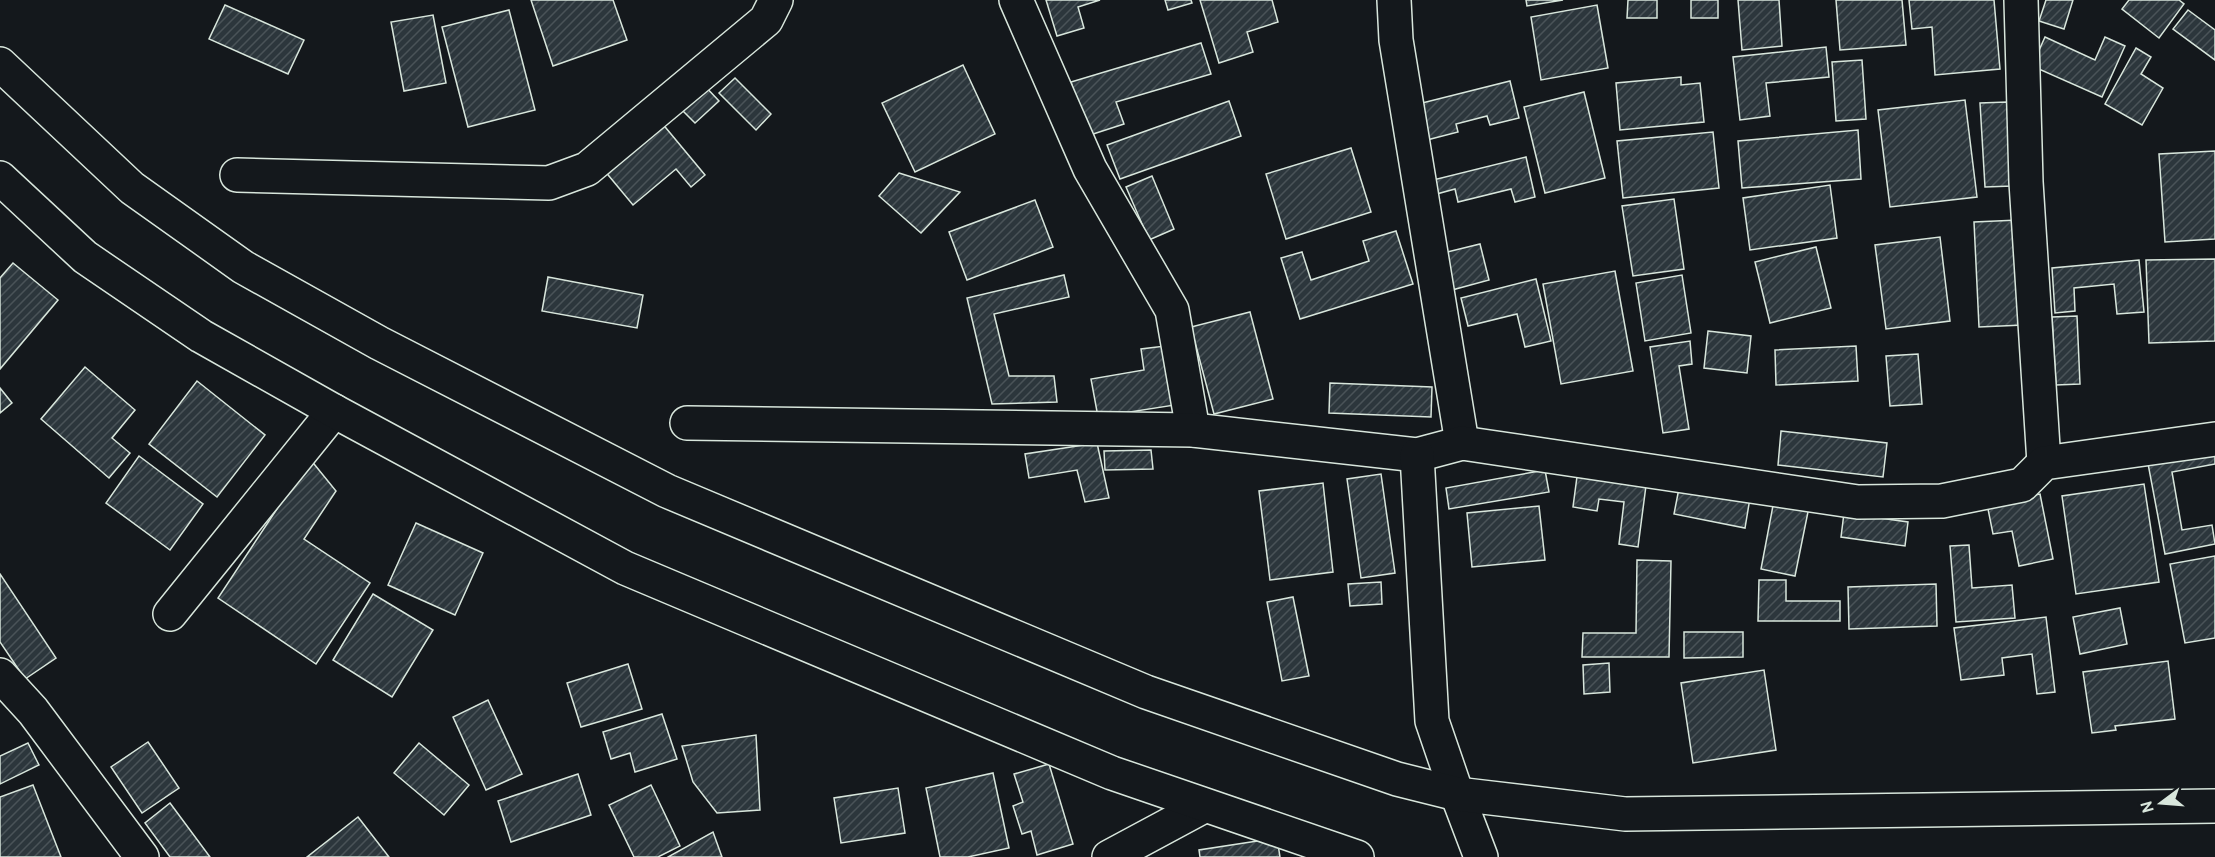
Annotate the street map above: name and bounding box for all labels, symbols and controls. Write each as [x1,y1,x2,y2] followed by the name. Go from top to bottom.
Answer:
[2131,773,2191,833] north arrow
[2137,798,2160,815] text: N

